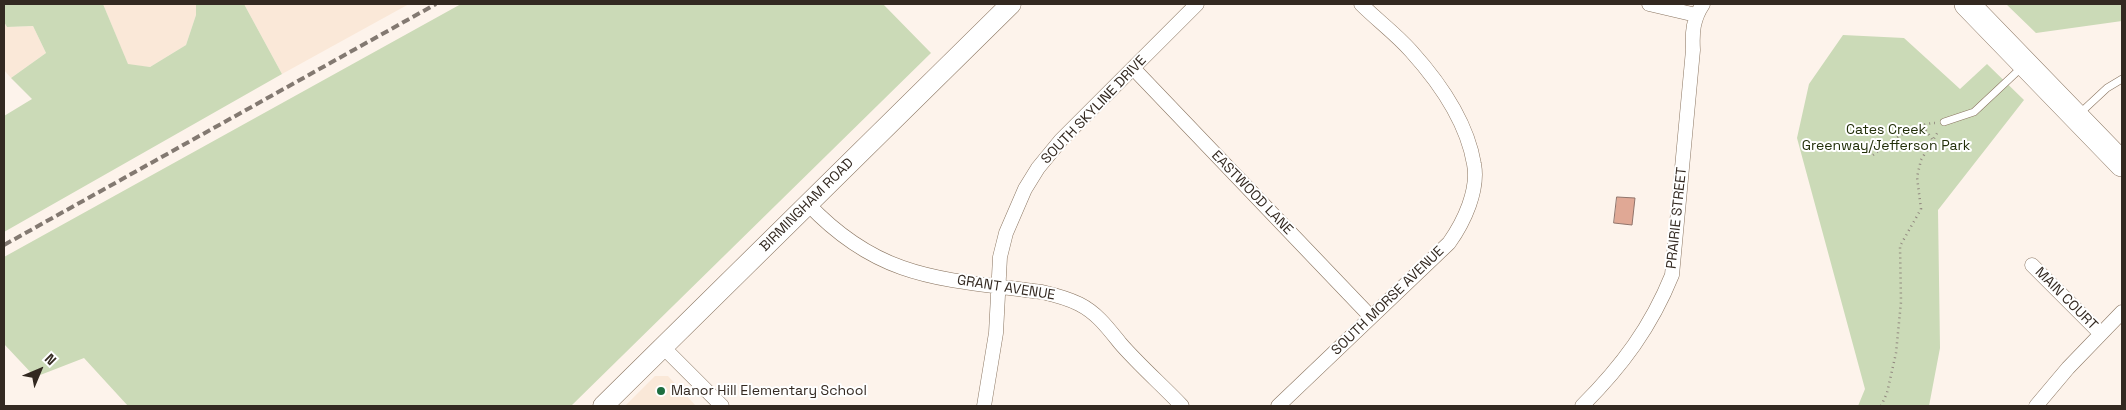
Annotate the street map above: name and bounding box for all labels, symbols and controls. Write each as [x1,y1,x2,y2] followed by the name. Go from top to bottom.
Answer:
[1038,52,1150,168] street label: SOUTH SKYLINE DRIVE
[1802,122,1970,154] park label: Cates Creek Greenway/Jefferson Park
[1208,148,1296,238] street label: EASTWOOD LANE
[757,155,857,255] street label: BIRMINGHAM ROAD
[1663,166,1691,270] street label: PRAIRIE STREET
[1328,243,1448,359] street label: SOUTH MORSE AVENUE
[2031,264,2101,334] street label: MAIN COURT
[956,272,1056,304] street label: GRANT AVENUE
[15,345,65,395] north arrow
[41,350,60,369] text: N
[671,383,867,399] place label: Manor Hill Elementary School
[655,385,667,397] marker: Manor Hill Elementary School

